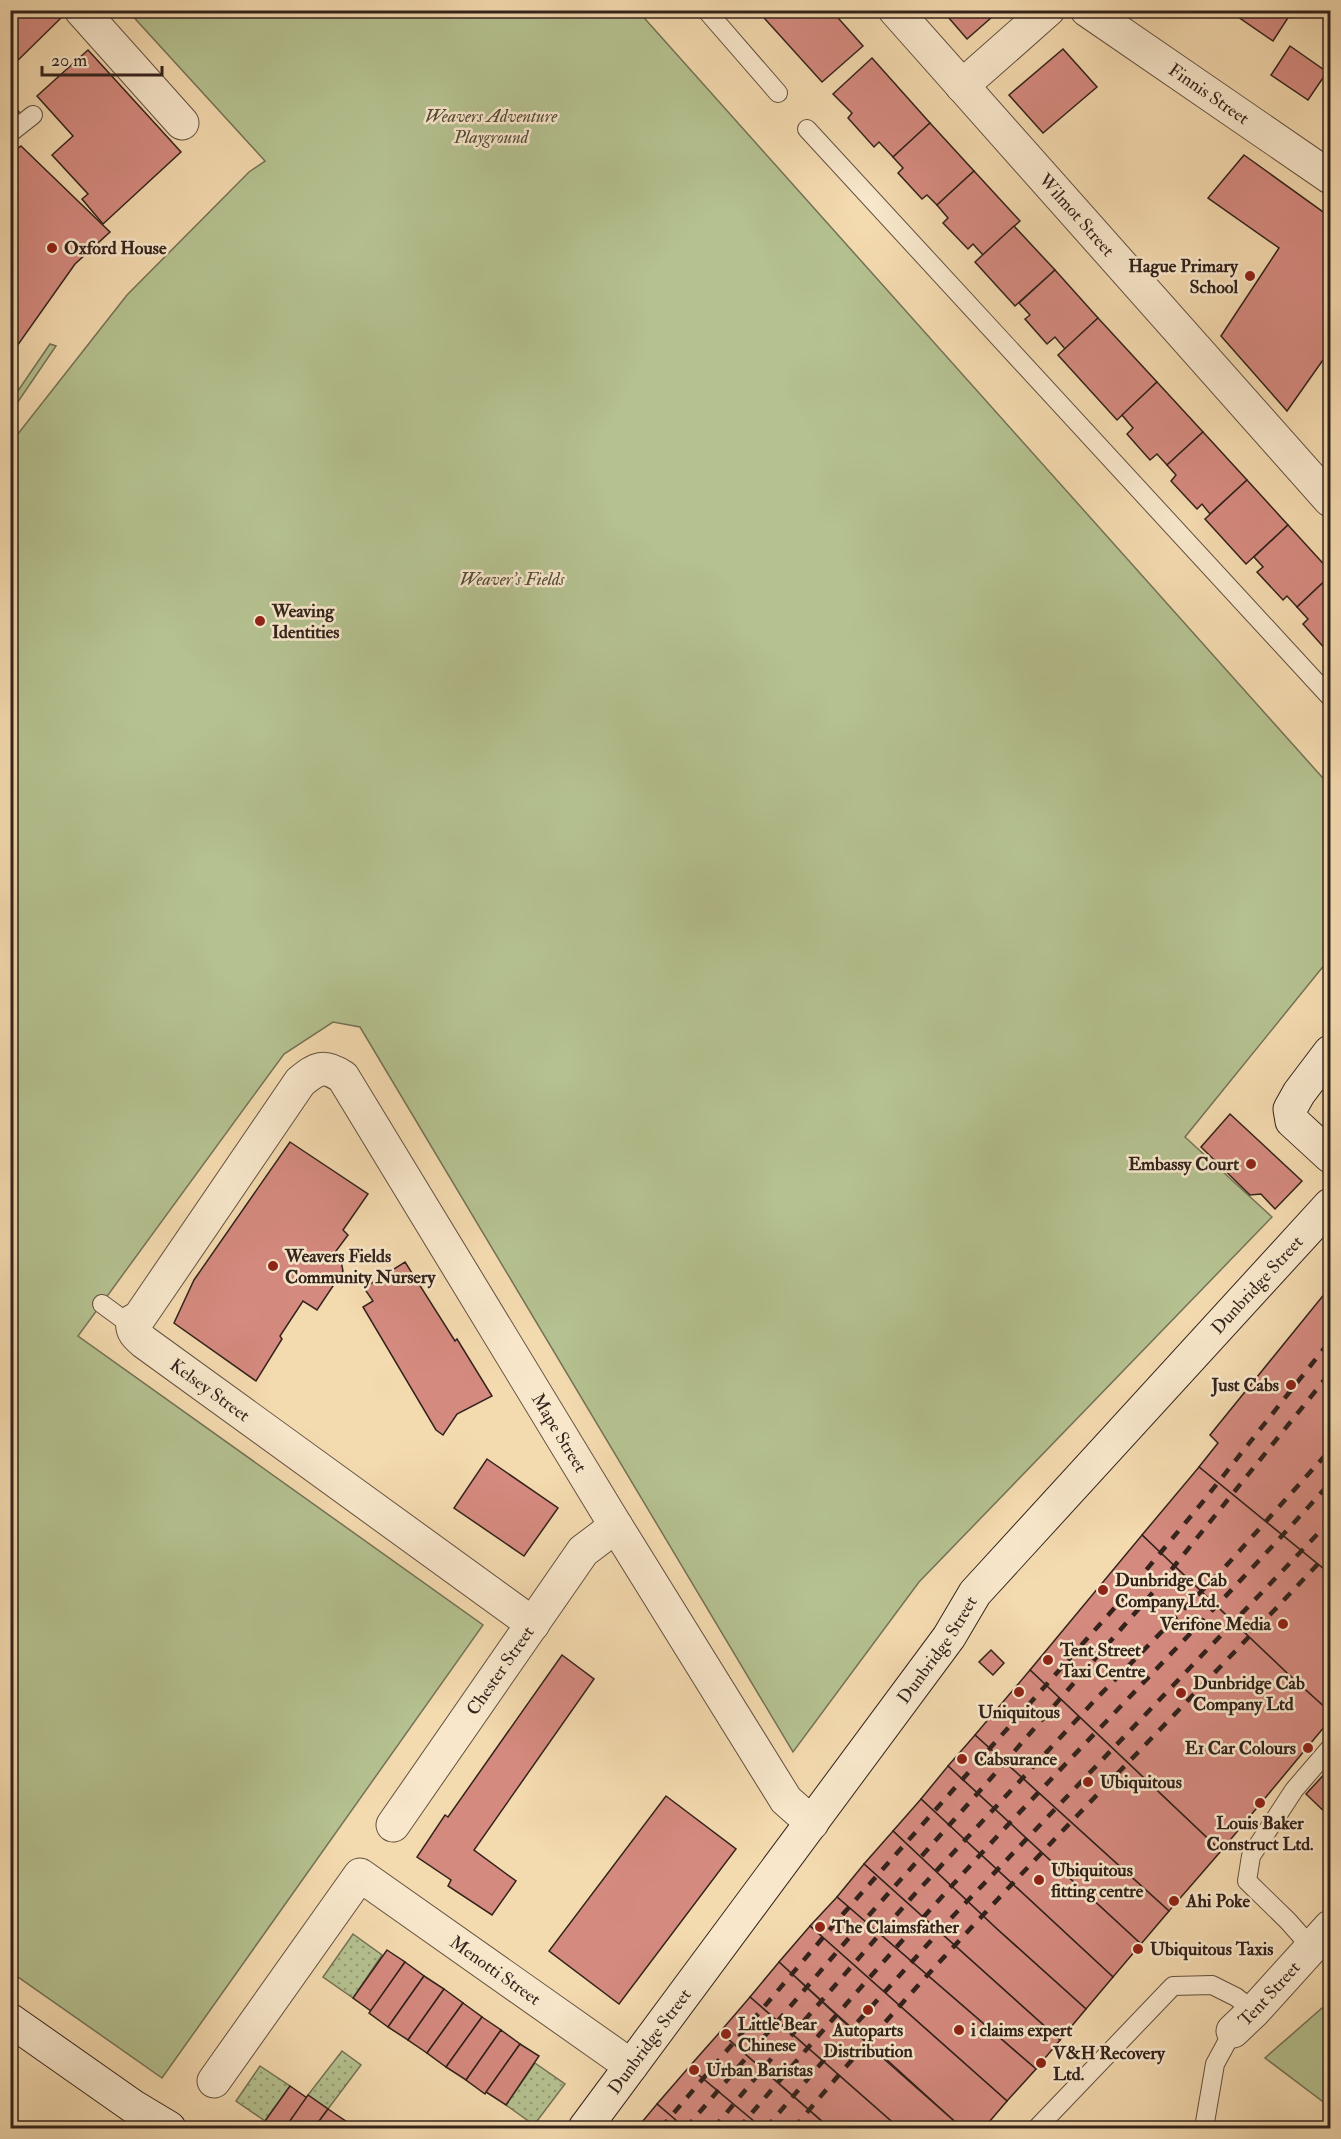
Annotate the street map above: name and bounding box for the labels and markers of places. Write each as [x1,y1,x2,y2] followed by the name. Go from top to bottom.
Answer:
[64,237,167,260] place label: Oxford House
[45,241,59,255] marker: Oxford House
[1128,255,1239,299] place label: Hague Primary School
[1243,269,1257,283] marker: Hague Primary School
[271,600,339,644] place label: Weaving Identities
[253,614,267,628] marker: Weaving Identities
[1128,1153,1239,1176] place label: Embassy Court
[1244,1157,1258,1171] marker: Embassy Court
[284,1245,437,1289] place label: Weavers Fields Community Nursery
[266,1259,280,1273] marker: Weavers Fields Community Nursery
[1210,1374,1279,1397] place label: Just Cabs
[1284,1378,1298,1392] marker: Just Cabs
[1115,1569,1227,1613] place label: Dunbridge Cab Company Ltd.
[1096,1583,1110,1597] marker: Dunbridge Cab Company Ltd.
[1159,1613,1272,1636] place label: Verifone Media
[1276,1617,1290,1631] marker: Verifone Media
[1059,1639,1146,1683] place label: Tent Street Taxi Centre
[1041,1653,1055,1667] marker: Tent Street Taxi Centre
[1193,1672,1305,1716] place label: Dunbridge Cab Company Ltd
[1012,1685,1026,1699] marker: Uniquitous
[1174,1686,1188,1700] marker: Dunbridge Cab Company Ltd
[978,1701,1060,1724] place label: Uniquitous
[1185,1737,1296,1760] place label: E1 Car Colours
[1301,1741,1315,1755] marker: E1 Car Colours
[974,1748,1057,1771] place label: Cabsurance
[955,1752,969,1766] marker: Cabsurance
[1100,1771,1182,1794] place label: Ubiquitous
[1081,1775,1095,1789] marker: Ubiquitous
[1253,1796,1267,1810] marker: Louis Baker Construct Ltd.
[1206,1812,1314,1856] place label: Louis Baker Construct Ltd.
[1050,1859,1144,1903] place label: Ubiquitous fitting centre
[1032,1873,1046,1887] marker: Ubiquitous fitting centre
[1185,1890,1250,1913] place label: Ahi Poke
[1167,1894,1181,1908] marker: Ahi Poke
[831,1916,959,1939] place label: The Claimsfather
[813,1920,827,1934] marker: The Claimsfather
[1150,1938,1273,1961] place label: Ubiquitous Taxis
[1131,1942,1145,1956] marker: Ubiquitous Taxis
[861,2003,875,2017] marker: Autoparts Distribution
[738,2013,817,2057] place label: Little Bear Chinese
[823,2019,913,2063] place label: Autoparts Distribution
[970,2019,1072,2042] place label: i claims expert
[952,2023,966,2037] marker: i claims expert
[719,2027,733,2041] marker: Little Bear Chinese
[1052,2042,1166,2086] place label: V&H Recovery Ltd.
[1034,2056,1048,2070] marker: V&H Recovery Ltd.
[706,2059,813,2082] place label: Urban Baristas
[687,2063,701,2077] marker: Urban Baristas

